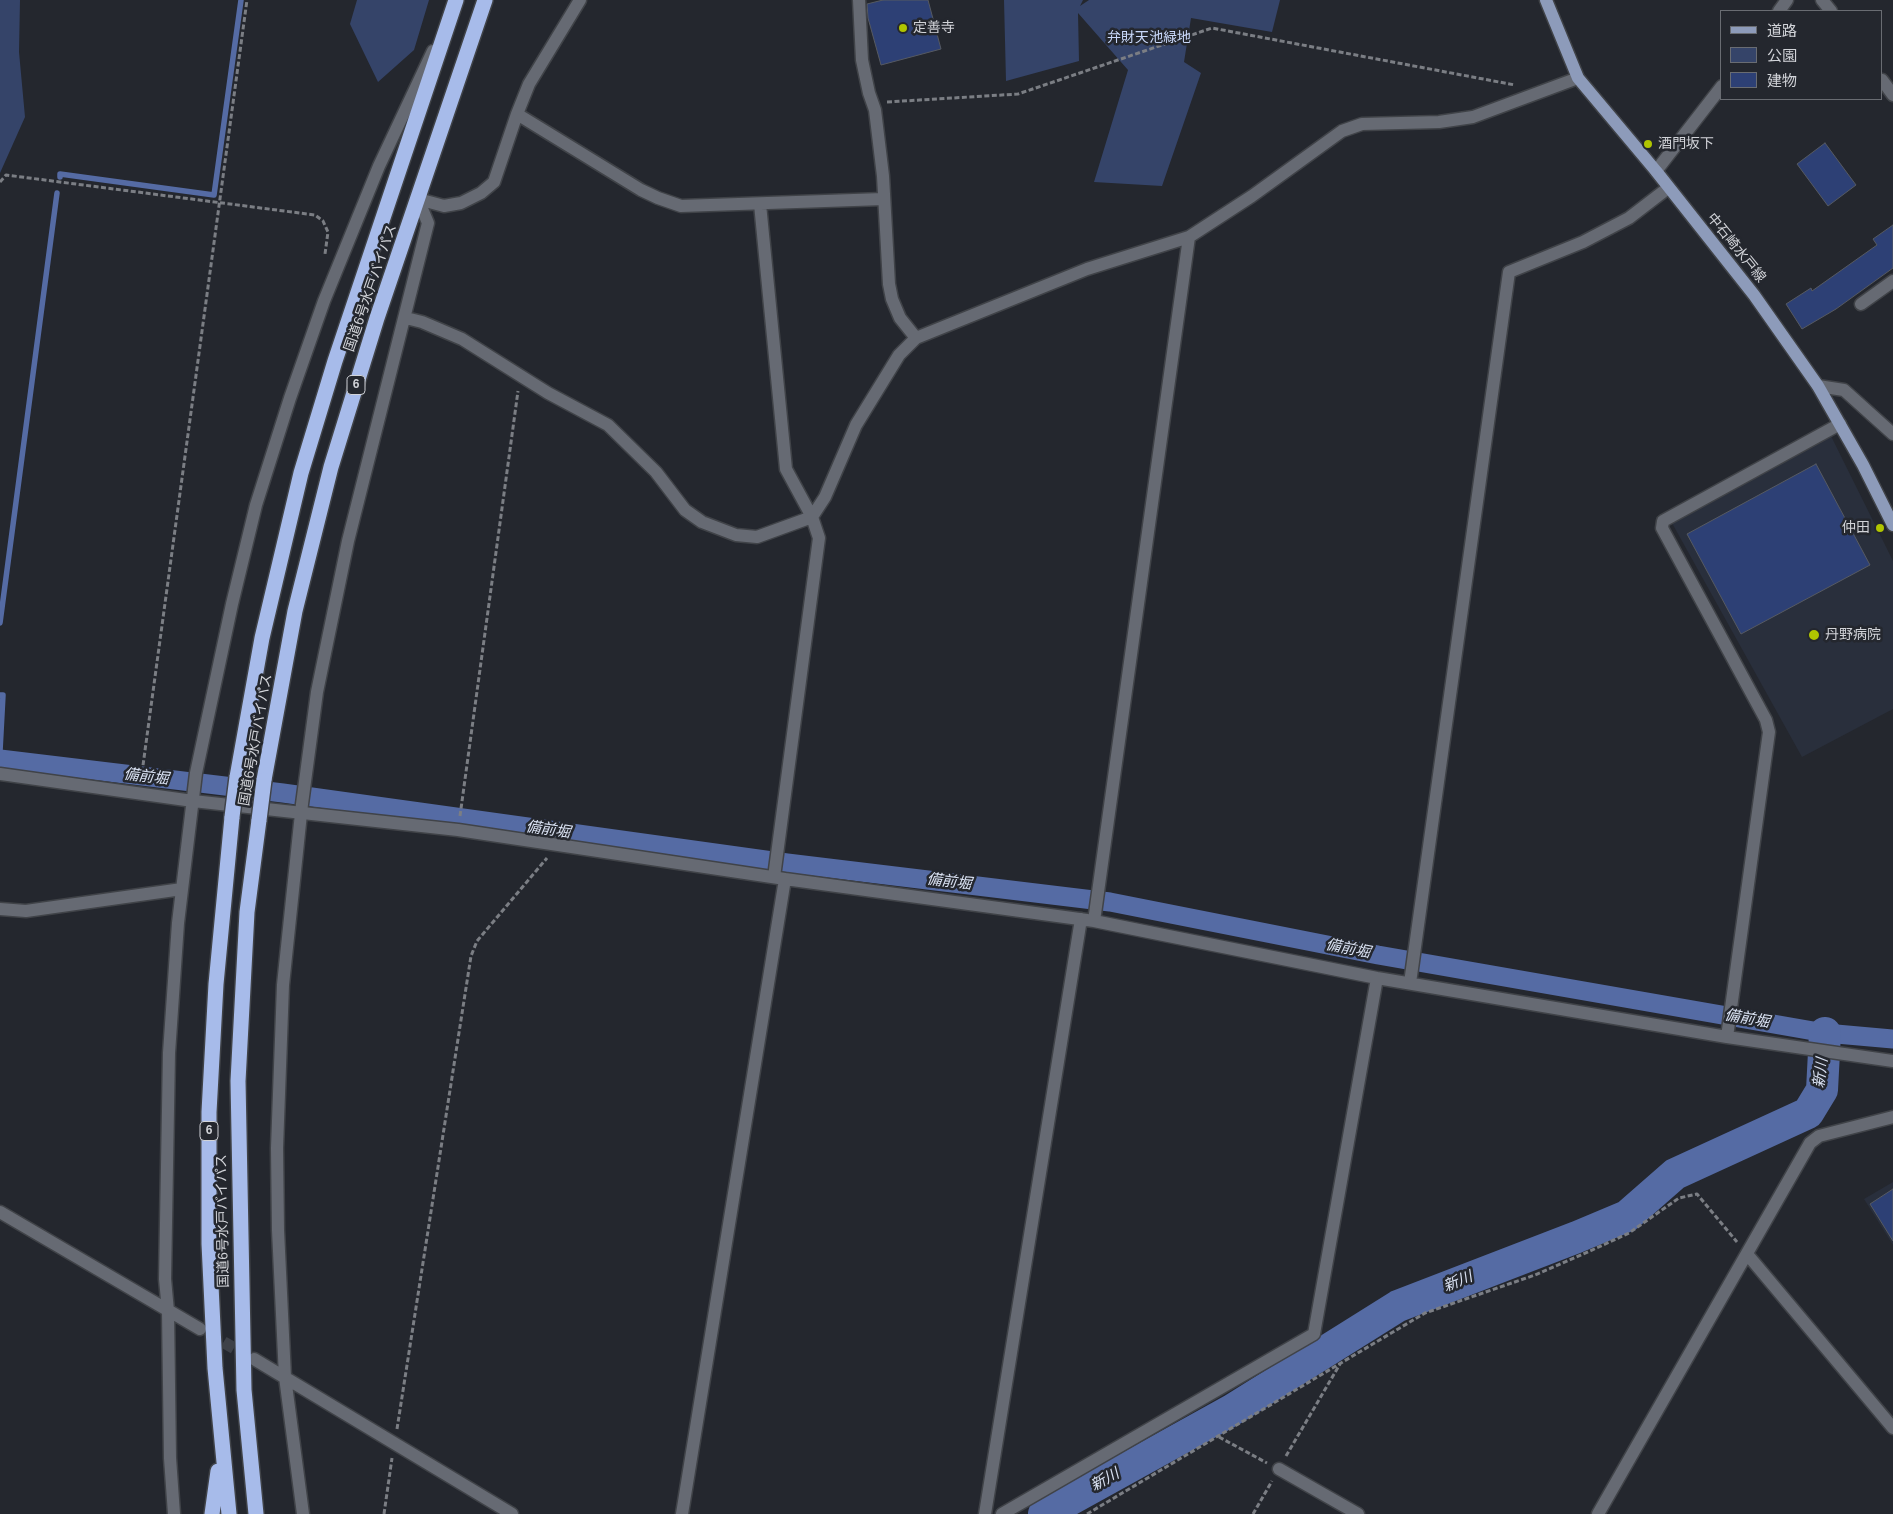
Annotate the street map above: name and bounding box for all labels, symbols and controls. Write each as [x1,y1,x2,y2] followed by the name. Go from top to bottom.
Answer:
[1720,10,1883,100] legend
[913,20,955,36] place label: 定善寺
[897,22,909,34] marker: 定善寺
[1767,22,1797,39] text: 道路
[1107,30,1191,46] park label: 弁財天池緑地
[1767,47,1797,64] text: 公園
[1767,72,1797,89] text: 建物
[1658,136,1714,152] place label: 酒門坂下
[1642,138,1654,150] marker: 酒門坂下
[1703,210,1769,286] street label: 中石崎水戸線
[341,222,401,354] street label: 国道6号水戸バイパス
[347,376,365,394] road number: 6
[1842,520,1870,536] place label: 仲田
[1874,522,1886,534] marker: 仲田
[1825,627,1881,643] place label: 丹野病院
[1807,628,1821,642] marker: 丹野病院
[236,673,276,807] street label: 国道6号水戸バイパス
[123,765,169,789] water label: 備前堀
[524,818,572,842] water label: 備前堀
[926,870,972,894] water label: 備前堀
[1324,936,1372,962] water label: 備前堀
[1723,1006,1771,1032] water label: 備前堀
[1810,1057,1832,1089] water label: 新川
[200,1122,218,1140] road number: 6
[213,1154,233,1288] street label: 国道6号水戸バイパス
[1441,1268,1475,1296] water label: 新川
[1088,1465,1122,1495] water label: 新川

